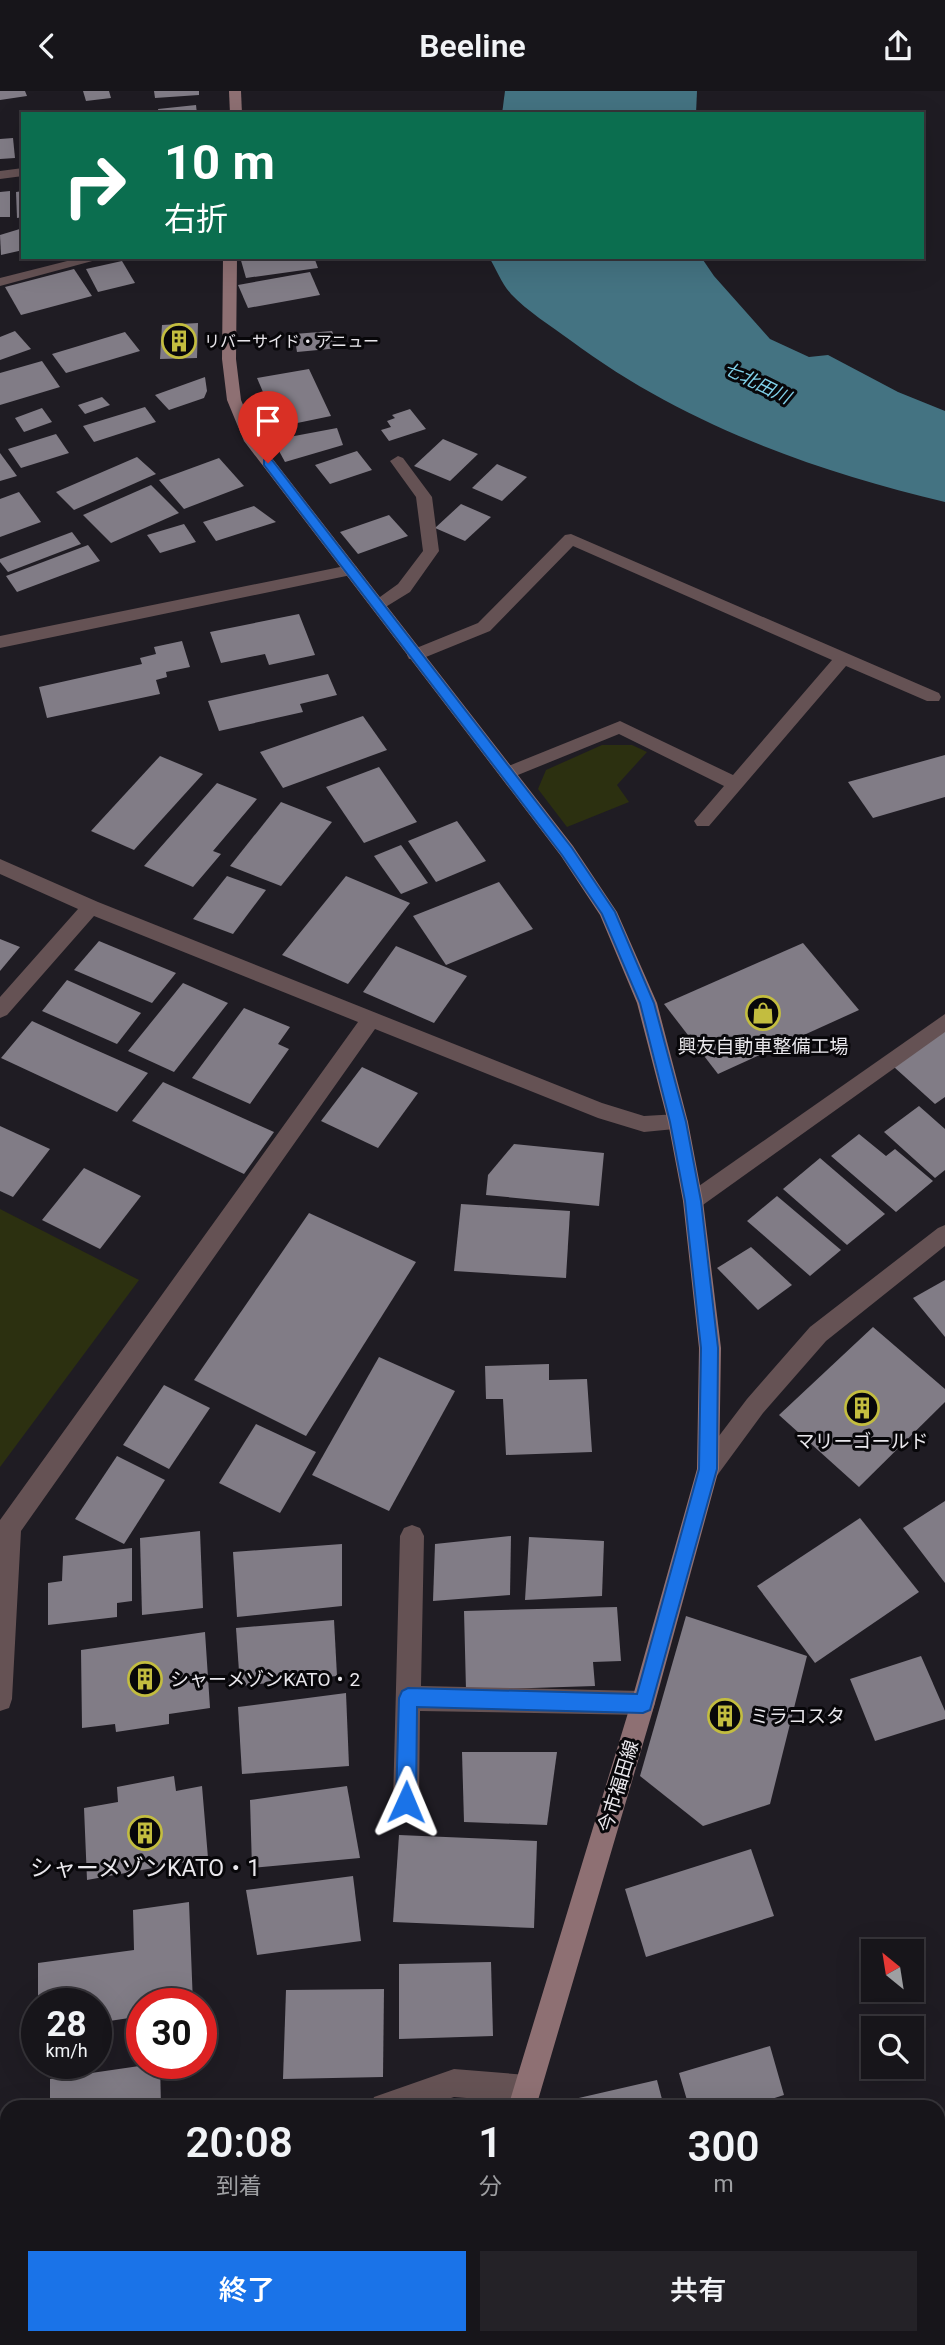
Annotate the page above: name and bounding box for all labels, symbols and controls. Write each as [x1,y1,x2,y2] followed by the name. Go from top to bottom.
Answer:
[28,27,66,65] icon: back
[419,27,526,65] text: Beeline
[879,27,917,65] icon: share
[164,134,275,191] text: 10 m
[49,140,140,231] icon: right
[164,200,228,238] text: 右折
[160,322,198,360] building icon: リバーサイド・アニュー
[204,332,379,351] place label: リバーサイド・アニュー
[720,357,796,409] water label: 七北田川
[238,391,298,463] pin
[249,402,287,440] icon: arrive
[744,994,782,1032] shop icon: 興友自動車整備工場
[677,1035,849,1058] place label: 興友自動車整備工場
[843,1389,881,1427] building icon: マリーゴールド
[795,1430,929,1453] place label: マリーゴールド
[126,1660,164,1698] building icon: シャーメゾンKATO・2
[170,1668,360,1691] place label: シャーメゾンKATO・2
[706,1697,744,1735] building icon: ミラコスタ
[750,1705,845,1728] place label: ミラコスタ
[594,1737,643,1835] street label: 今市福田線
[369,1765,443,1839] position arrow
[126,1814,164,1852] building icon: シャーメゾンKATO・1
[30,1855,260,1882] place label: シャーメゾンKATO・1
[861,1939,924,2002] north arrow
[861,1939,924,2079] map controls
[126,1988,217,2079] speed limit sign: 30
[46,2004,87,2045] text: 28
[861,2016,924,2079] button: search
[45,2040,88,2061] text: km/h
[185,2118,293,2167] text: 20:08
[478,2118,502,2167] text: 1
[688,2122,760,2171] text: 300
[714,2171,734,2198] text: m
[216,2173,262,2200] text: 到着
[479,2173,502,2200] text: 分
[28,2251,466,2331] button: 終了
[480,2251,917,2331] button: 共有

